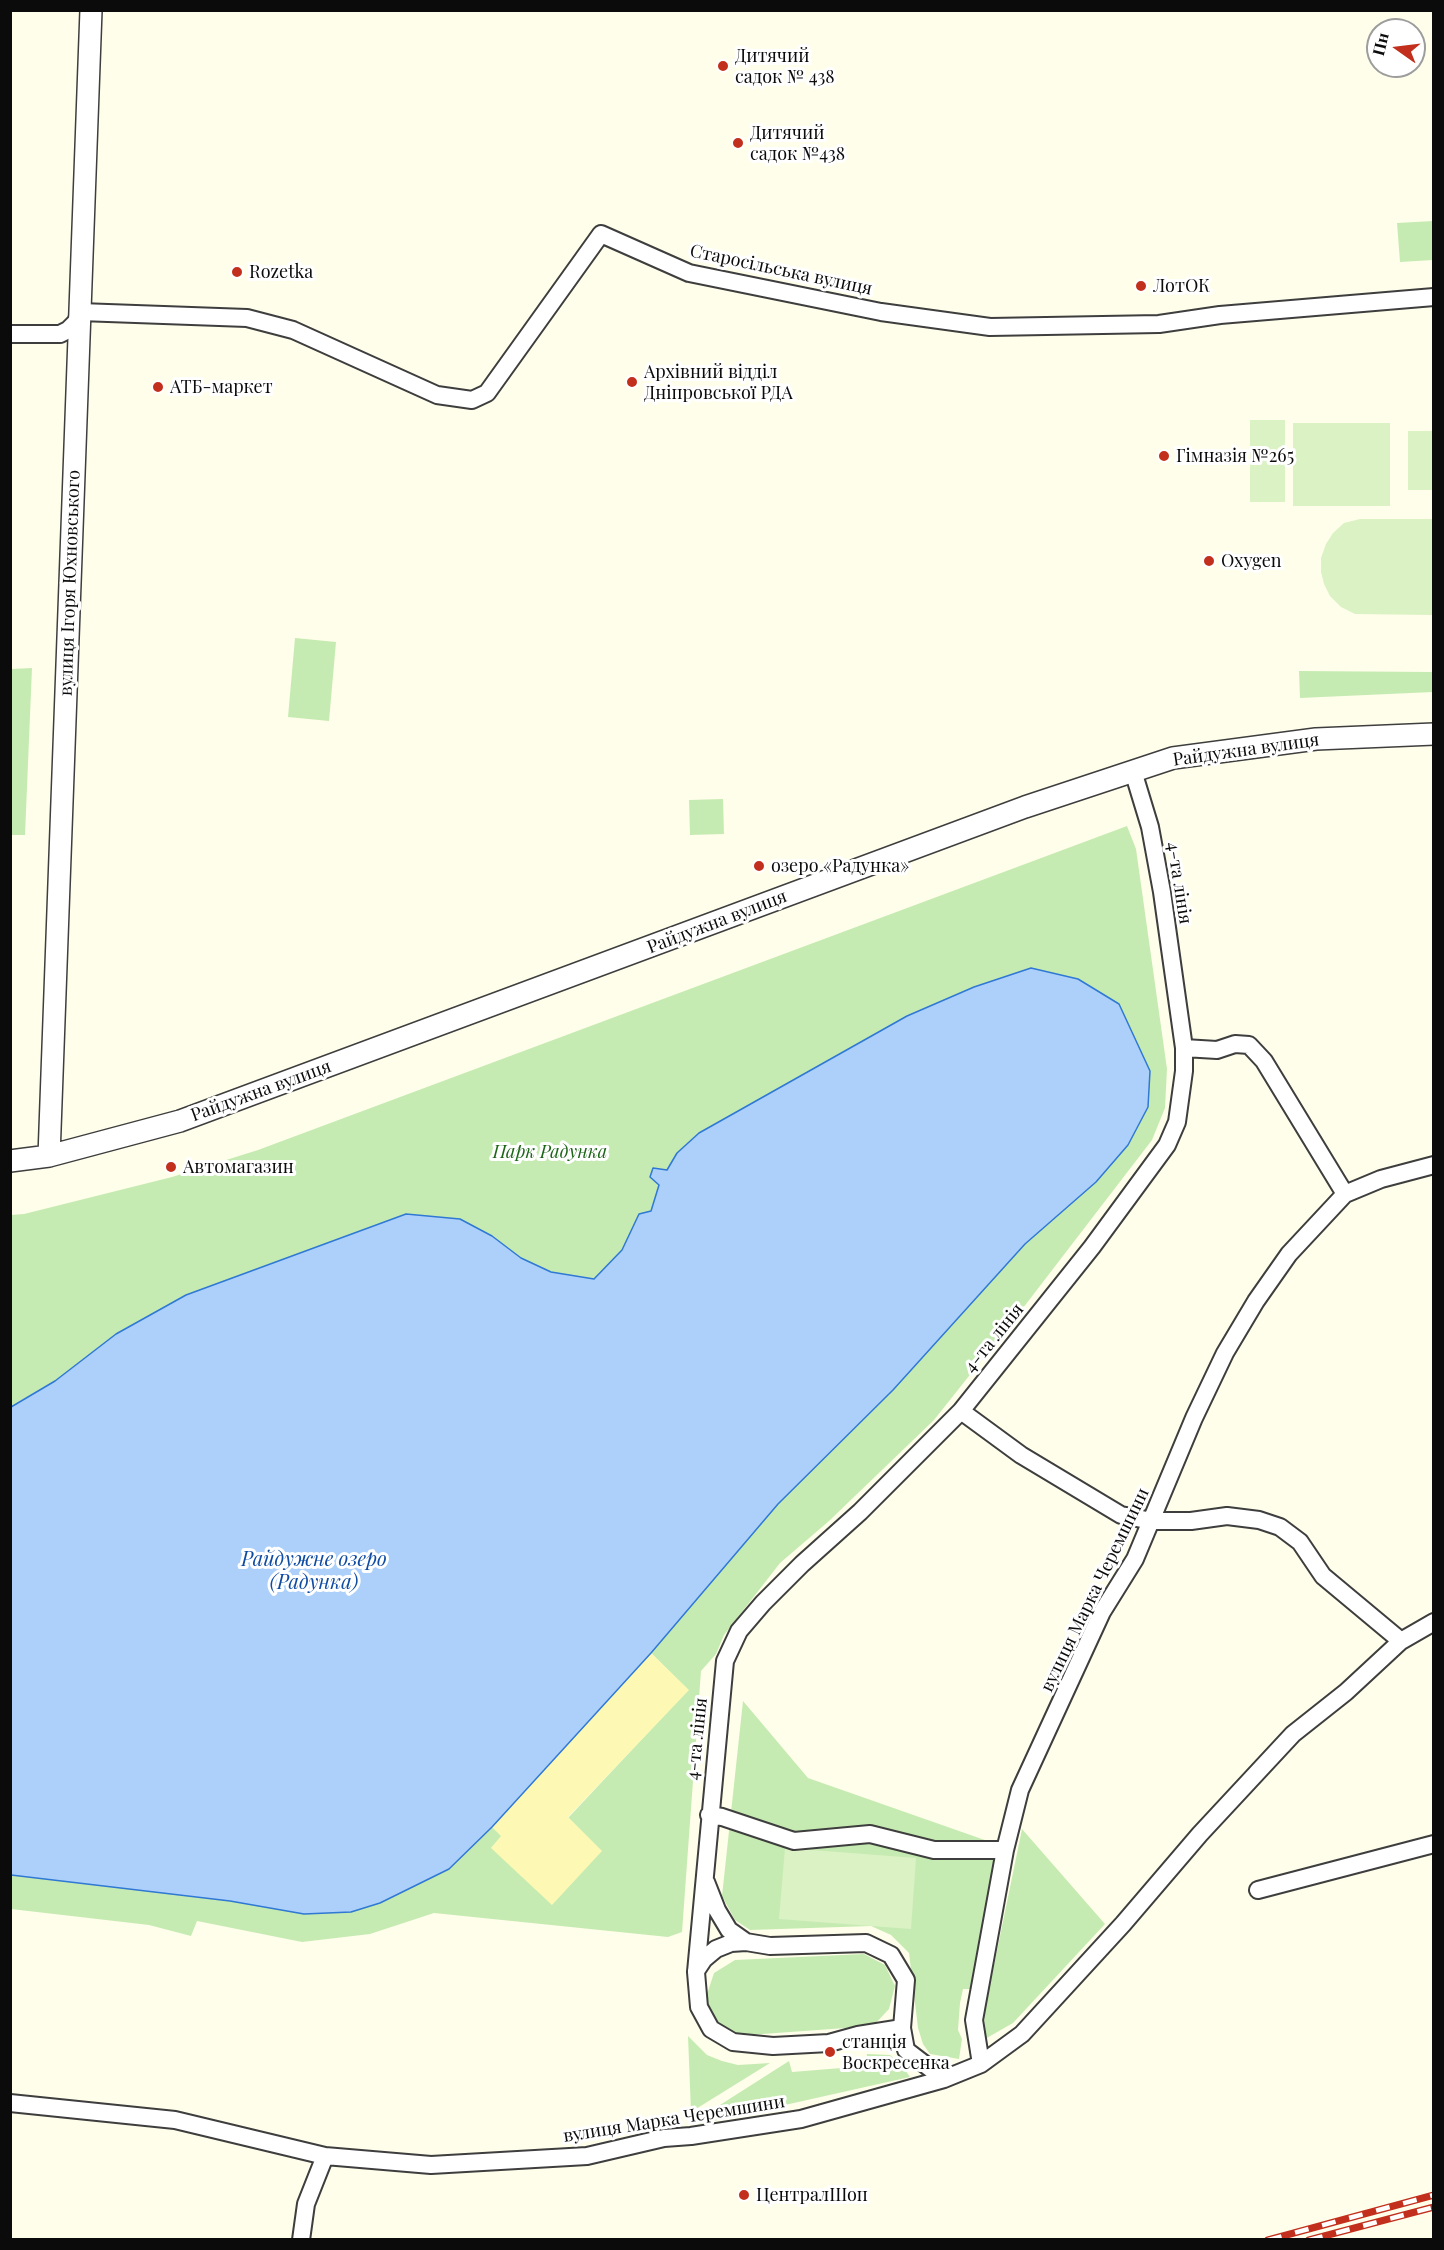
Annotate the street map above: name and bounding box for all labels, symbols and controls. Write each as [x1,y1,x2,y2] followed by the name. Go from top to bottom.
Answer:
[1366,18,1426,78] north arrow
[1367,30,1393,58] text: Пн
[735,45,835,88] place label: Дитячий садок № 438
[716,59,730,73] marker: Дитячий садок № 438
[750,122,845,164] place label: Дитячий садок №438
[731,136,745,150] marker: Дитячий садок №438
[688,240,874,300] street label: Старосільська вулиця
[249,261,313,283] place label: Rozetka
[230,265,244,279] marker: Rozetka
[1153,275,1210,297] place label: ЛотОК
[1134,279,1148,293] marker: ЛотОК
[644,361,793,404] place label: Архівний відділ Дніпровської РДА
[625,375,639,389] marker: Архівний відділ Дніпровської РДА
[170,376,273,398] place label: АТБ-маркет
[151,380,165,394] marker: АТБ-маркет
[1176,445,1294,467] place label: Гімназія №265
[1157,449,1171,463] marker: Гімназія №265
[55,470,85,696] street label: вулиця Ігоря Юхновського
[1221,550,1282,572] place label: Oxygen
[1202,554,1216,568] marker: Oxygen
[1171,729,1321,771] street label: Райдужна вулиця
[1162,841,1196,925] street label: 4-та лінія
[771,855,909,877] place label: озеро «Радунка»
[752,859,766,873] marker: озеро «Радунка»
[644,885,790,959] street label: Райдужна вулиця
[188,1056,334,1126] street label: Райдужна вулиця
[493,1141,607,1163] park label: Парк Радунка
[183,1156,294,1178] place label: Автомагазин
[164,1160,178,1174] marker: Автомагазин
[960,1299,1028,1377] street label: 4-та лінія
[1036,1485,1154,1695] street label: вулиця Марка Черемшини
[241,1548,387,1595] water label: Райдужне озеро (Радунка)
[682,1697,712,1781] street label: 4-та лінія
[842,2031,950,2074] place label: станція Воскресенка
[823,2045,837,2059] marker: станція Воскресенка
[562,2091,786,2147] street label: вулиця Марка Черемшини
[756,2184,868,2206] place label: ЦентралШоп
[737,2188,751,2202] marker: ЦентралШоп

